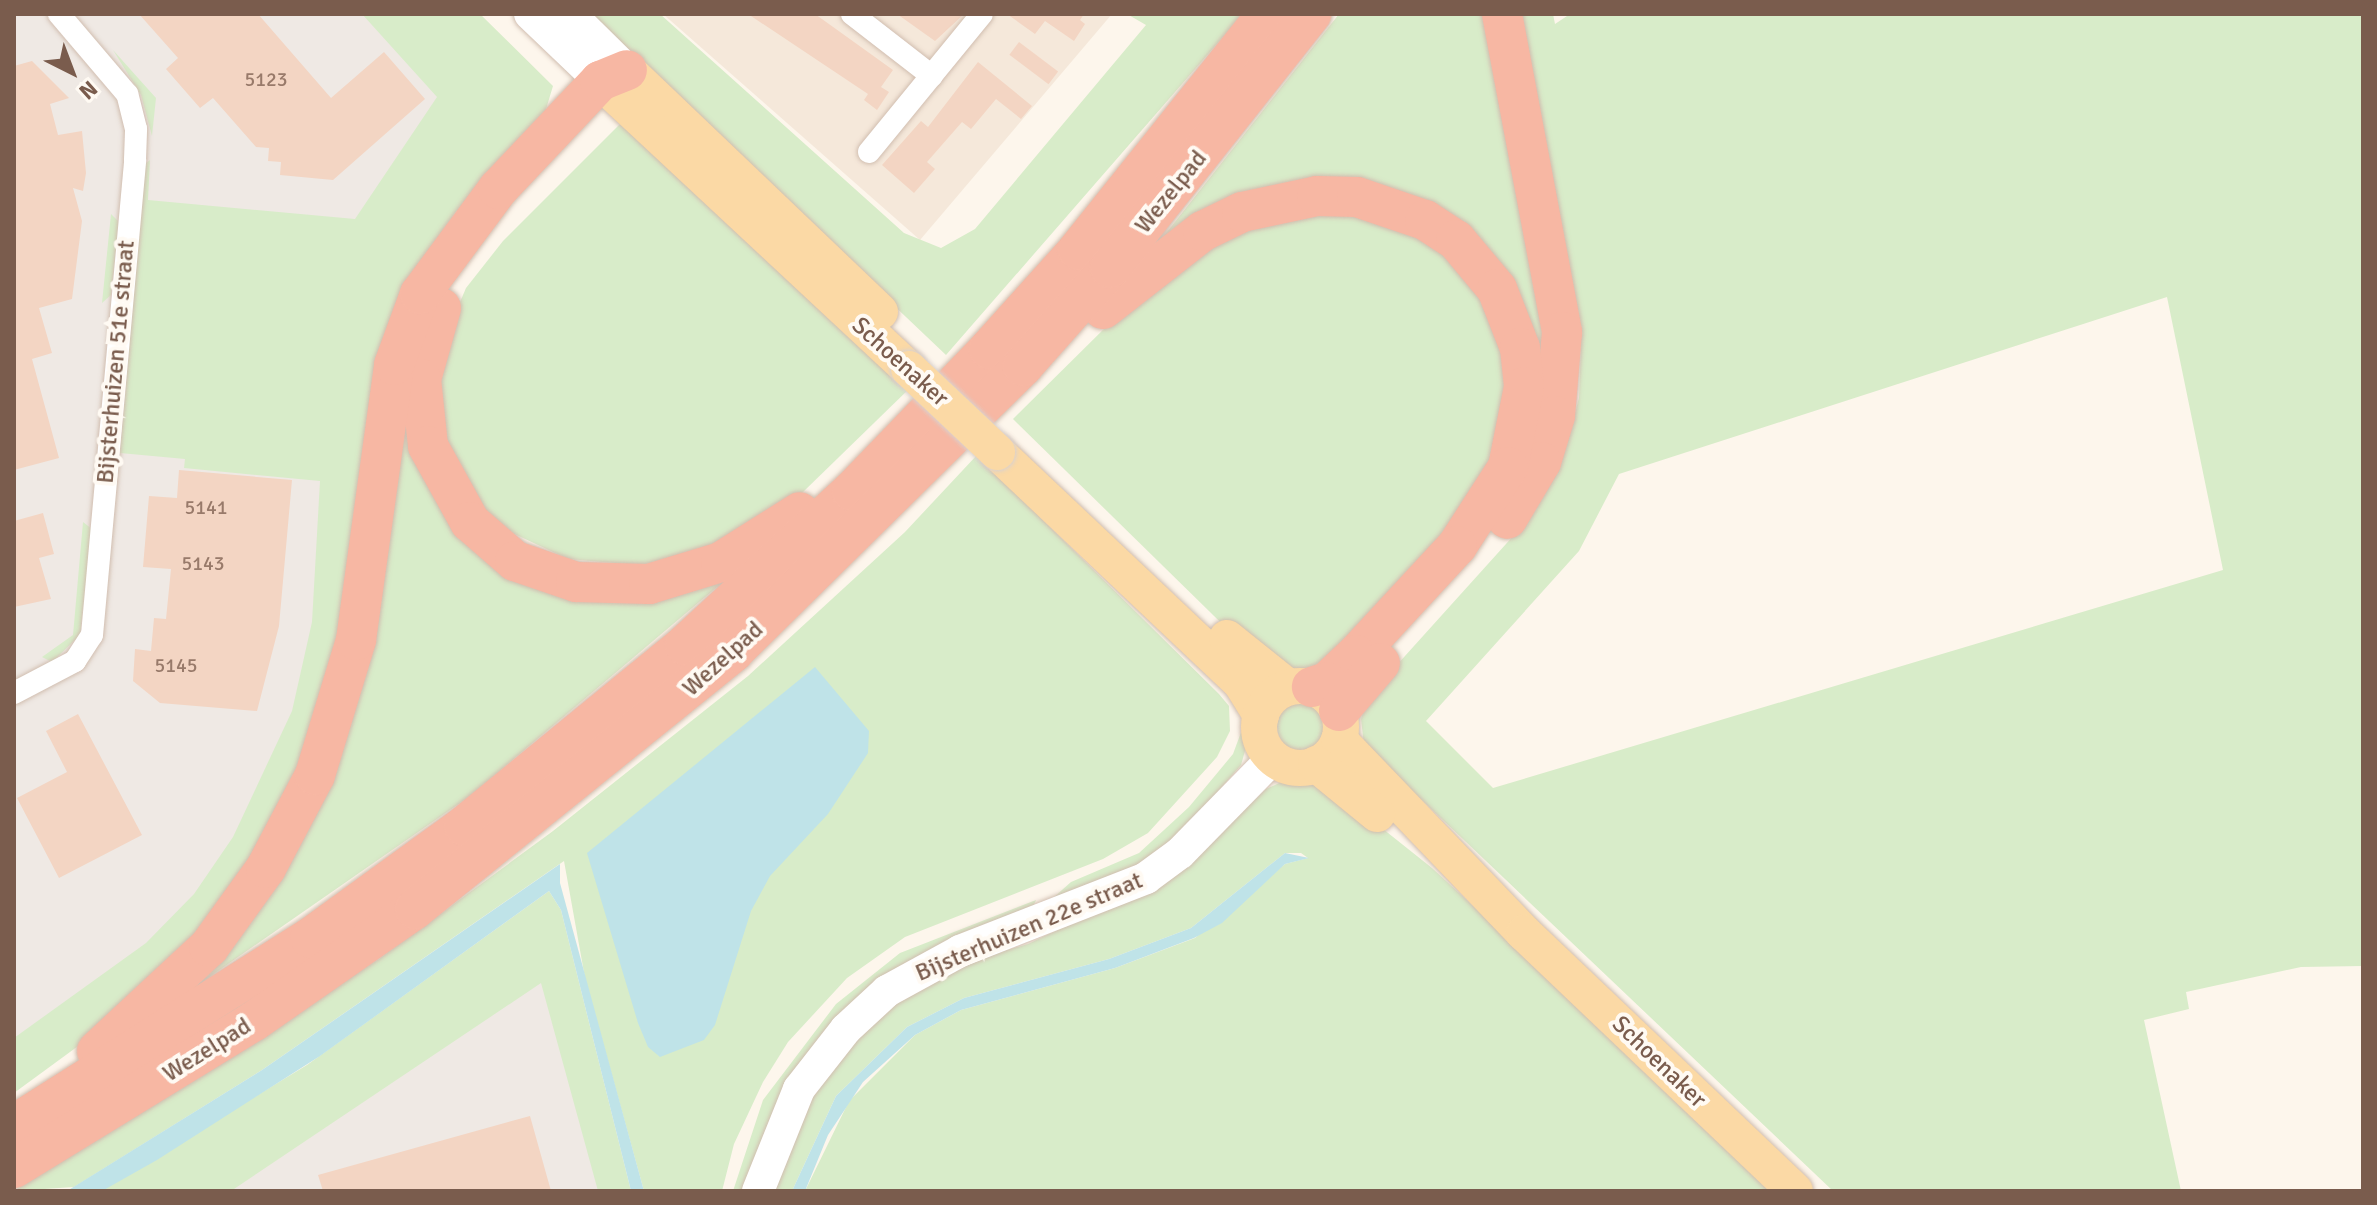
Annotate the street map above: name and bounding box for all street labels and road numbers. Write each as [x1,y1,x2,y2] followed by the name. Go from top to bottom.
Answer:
[1129,145,1213,239] street label: Wezelpad
[91,239,141,485] street label: Bijsterhuizen 51e straat
[846,311,954,413] street label: Schoenaker
[677,615,769,703] street label: Wezelpad
[911,866,1147,988] street label: Bijsterhuizen 22e straat
[1606,1010,1712,1114] street label: Schoenaker
[158,1012,256,1088] street label: Wezelpad

